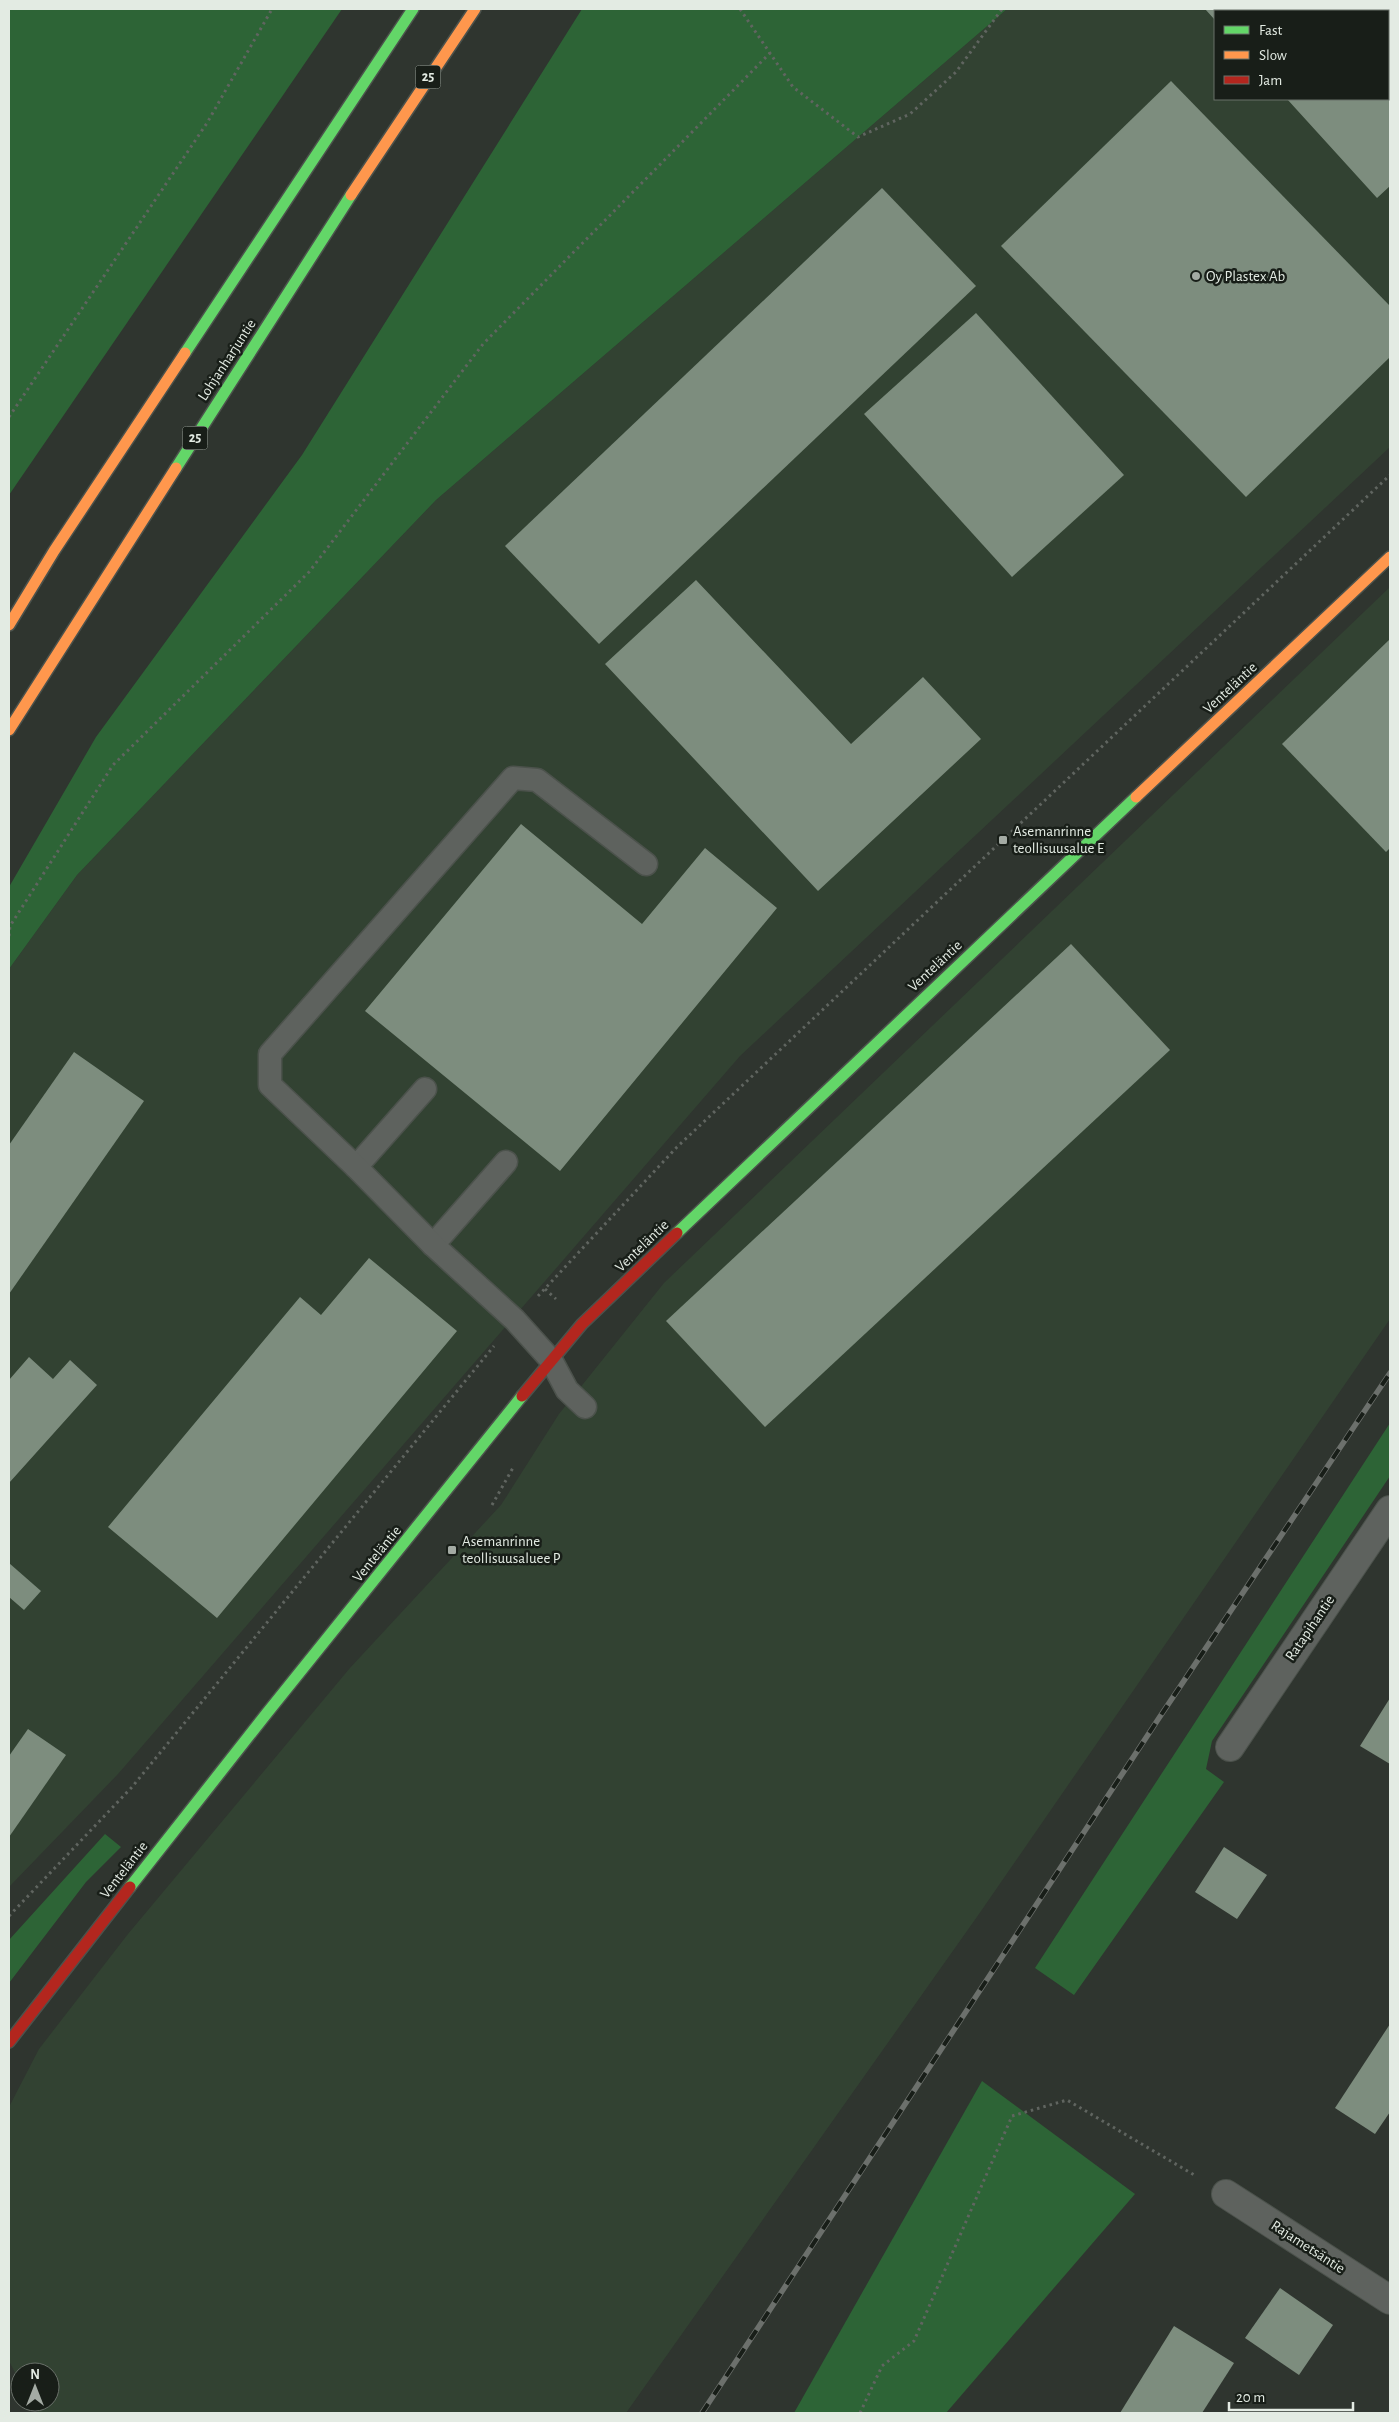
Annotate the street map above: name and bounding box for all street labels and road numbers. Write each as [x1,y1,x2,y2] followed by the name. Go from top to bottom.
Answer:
[416,66,440,88] road number: 25
[195,317,259,403] street label: Lohjanharjuntie
[182,426,208,449] road number: 25
[1200,659,1260,717] street label: Venteläntie
[905,937,965,995] street label: Venteläntie
[613,1217,672,1275] street label: Venteläntie
[350,1523,404,1585] street label: Venteläntie
[1283,1592,1337,1664] street label: Ratapihantie
[97,1839,151,1901] street label: Venteläntie
[1268,2218,1348,2276] street label: Rajametsäntie

